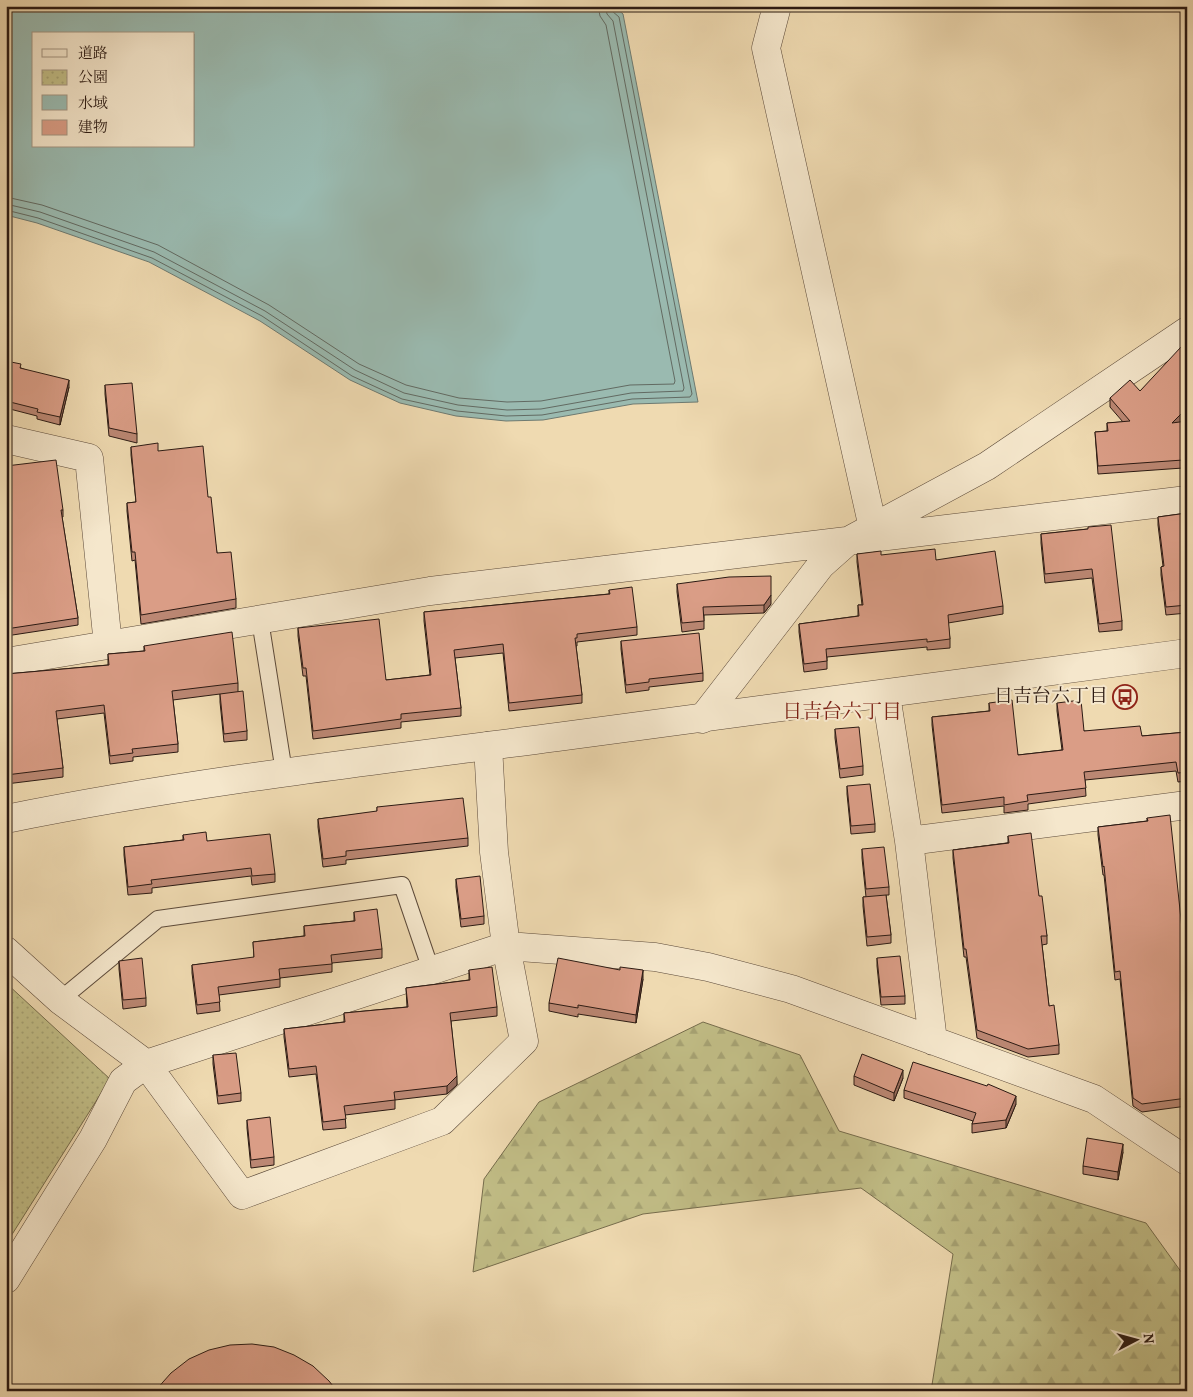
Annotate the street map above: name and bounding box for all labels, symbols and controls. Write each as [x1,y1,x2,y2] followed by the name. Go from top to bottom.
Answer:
[32,32,195,148] legend
[78,44,108,65] text: 道路
[78,68,108,89] text: 公園
[78,94,108,115] text: 水域
[78,118,108,139] text: 建物
[994,684,1108,710] place label: 日吉台六丁目
[1112,684,1138,710] bus stop icon: 日吉台六丁目
[782,699,902,727] district label: 日吉台六丁目
[1110,1314,1160,1364] north arrow
[1137,1333,1157,1345] text: N

